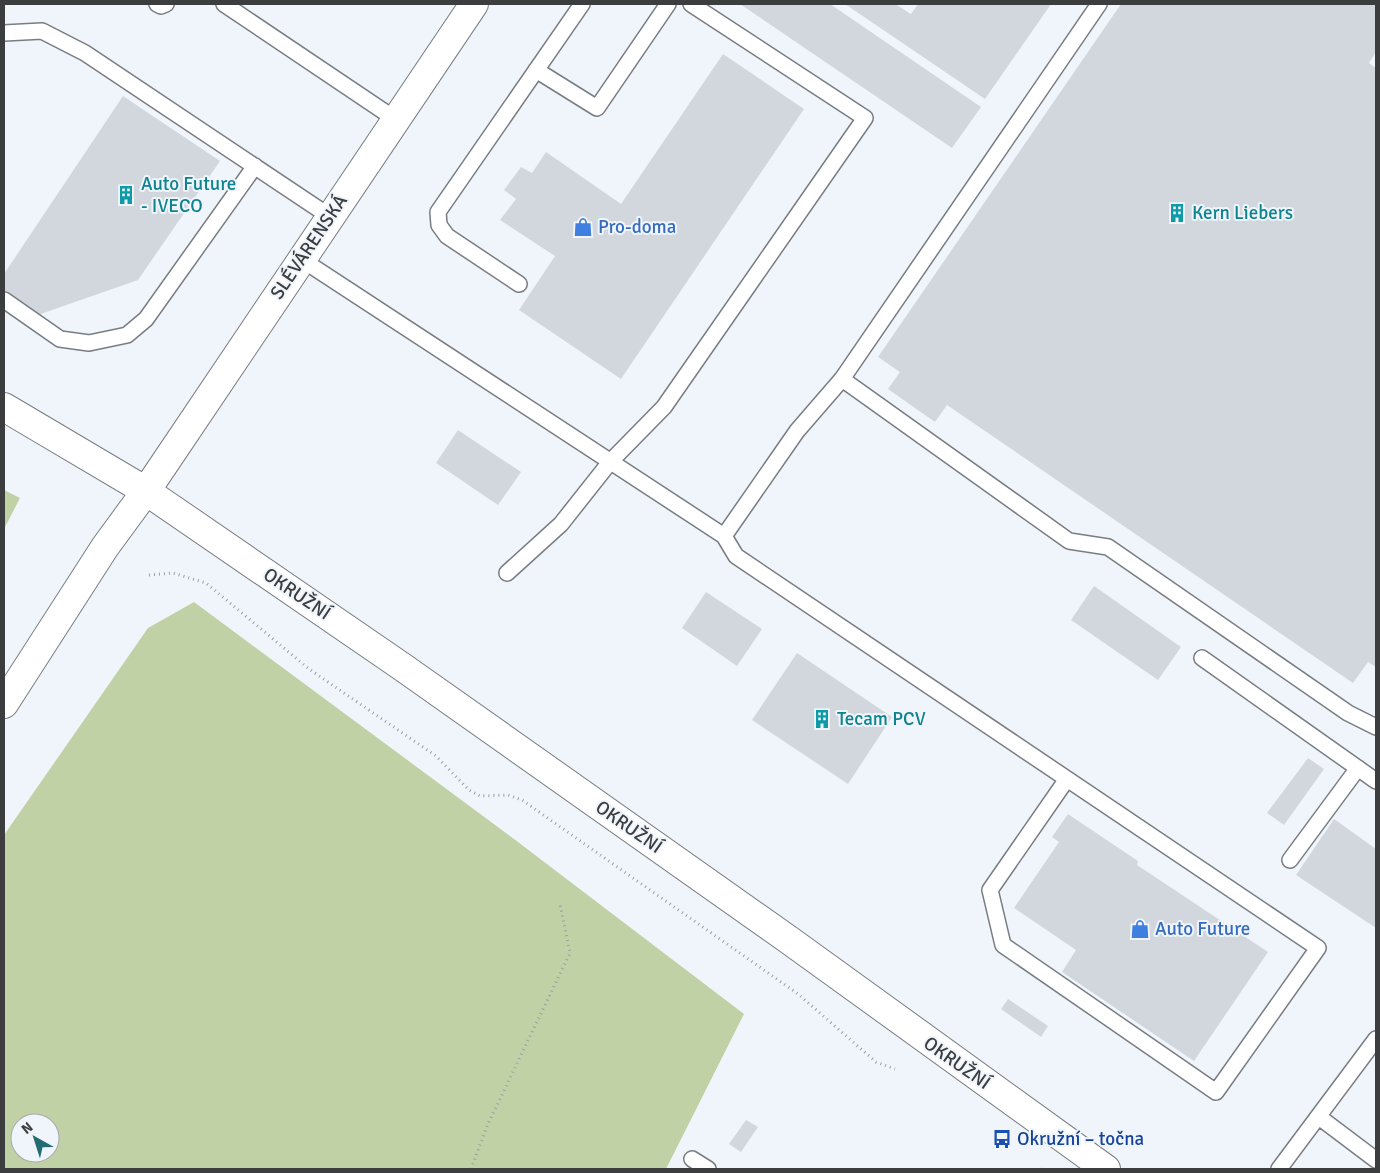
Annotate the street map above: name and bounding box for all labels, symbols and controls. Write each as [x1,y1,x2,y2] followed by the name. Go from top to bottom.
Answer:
[141,172,236,218] place label: Auto Future - IVECO
[115,184,137,206] building icon: Auto Future - IVECO
[265,190,353,304] street label: SLÉVÁRENSKÁ
[1192,201,1293,225] place label: Kern Liebers
[1166,202,1188,224] building icon: Kern Liebers
[598,215,676,239] place label: Pro-doma
[572,216,594,238] shop icon: Pro-doma
[259,563,336,626] street label: OKRUŽNÍ
[837,707,926,731] place label: Tecam PCV
[811,708,833,730] building icon: Tecam PCV
[591,795,668,859] street label: OKRUŽNÍ
[1155,917,1250,941] place label: Auto Future
[1129,918,1151,940] shop icon: Auto Future
[919,1031,996,1095] street label: OKRUŽNÍ
[10,1113,60,1163] north arrow
[18,1119,36,1138] text: N
[1017,1127,1144,1151] place label: Okružní – točna
[991,1128,1013,1150] bus stop icon: Okružní – točna

